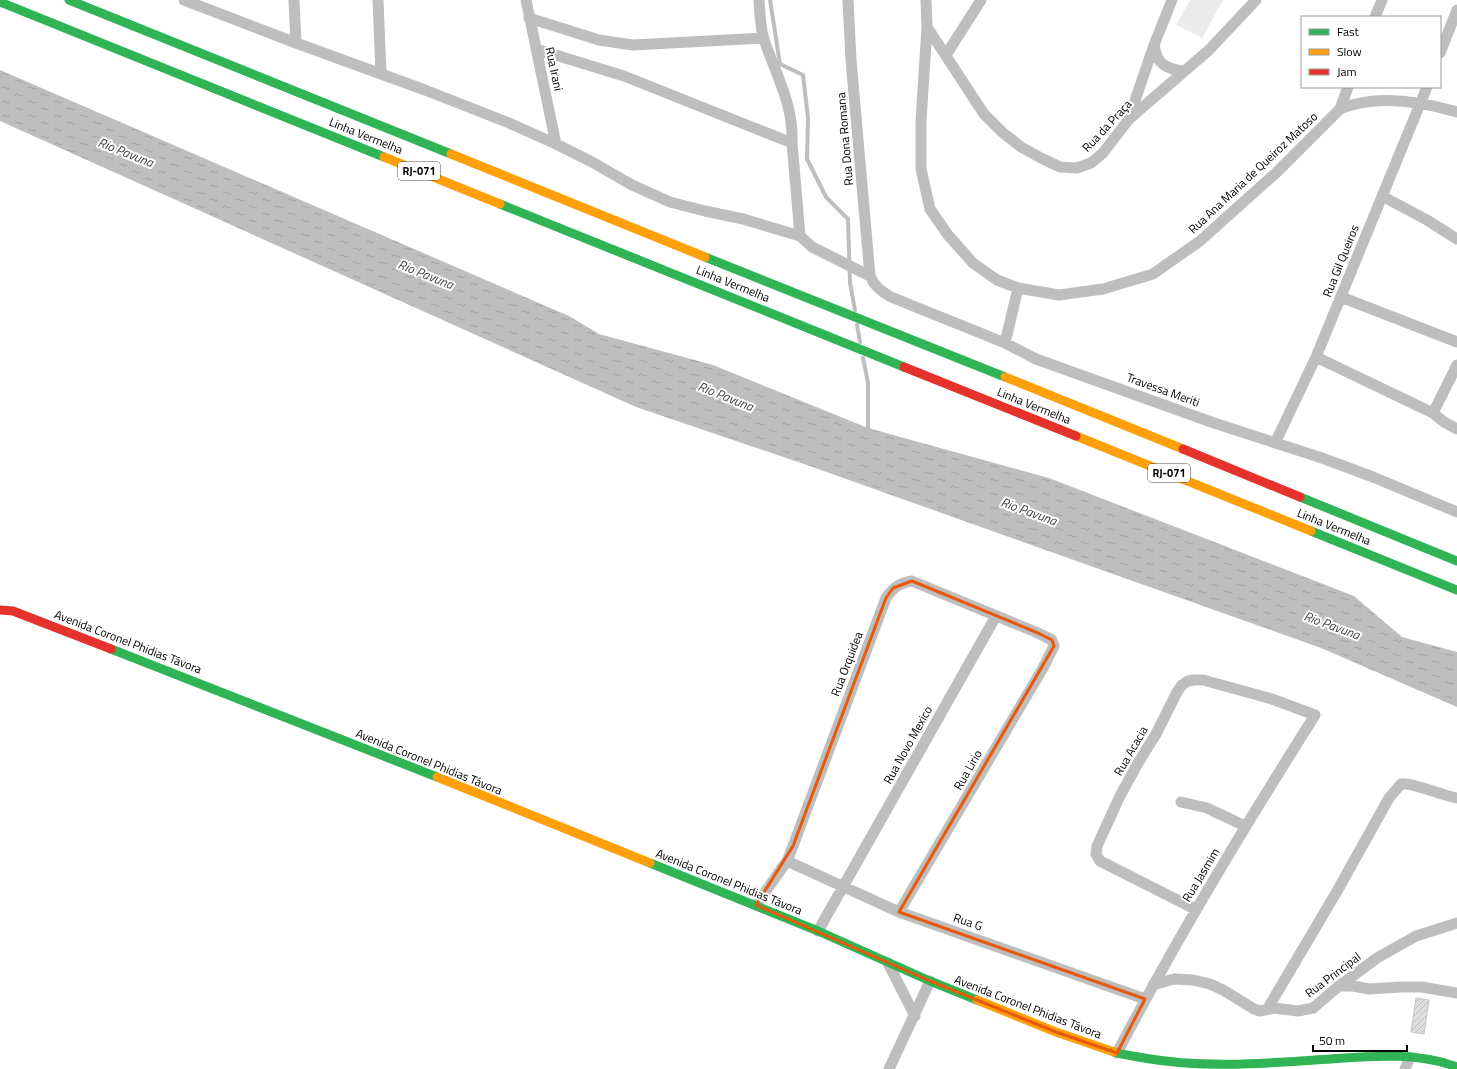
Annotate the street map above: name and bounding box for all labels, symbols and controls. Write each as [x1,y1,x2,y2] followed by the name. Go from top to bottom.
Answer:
[1301,16,1441,88] legend
[1337,22,1360,41] text: Fast
[1337,42,1362,61] text: Slow
[541,45,568,93] street label: Rua Irani
[1337,62,1357,81] text: Jam
[831,92,858,187] street label: Rua Dona Romana
[1077,95,1136,156] street label: Rua da Praça
[1184,107,1322,238] street label: Rua Ana Maria de Queiroz Matoso
[326,112,406,159] street label: Linha Vermelha
[95,132,158,173] water label: Rio Pavuna
[398,162,440,180] road number: RJ-071
[1317,221,1364,300] street label: Rua Gil Queiros
[395,254,458,295] water label: Rio Pavuna
[693,260,773,307] street label: Linha Vermelha
[1124,367,1202,412] street label: Travessa Meriti
[695,376,758,417] water label: Rio Pavuna
[994,382,1074,429] street label: Linha Vermelha
[1148,464,1190,482] road number: RJ-071
[998,492,1061,531] water label: Rio Pavuna
[1294,503,1374,550] street label: Linha Vermelha
[52,605,205,678] street label: Avenida Coronel Phidias Távora
[1301,606,1364,645] water label: Rio Pavuna
[825,629,868,699] street label: Rua Orquidea
[878,702,937,787] street label: Rua Novo Mexico
[1109,722,1152,779] street label: Rua Acacia
[353,723,505,800] street label: Avenida Coronel Phidias Távora
[948,746,987,793] street label: Rua Lirio
[653,843,805,920] street label: Avenida Coronel Phidias Távora
[1177,844,1224,905] street label: Rua Jasmim
[951,908,985,935] street label: Rua G
[1301,947,1365,1002] street label: Rua Principal
[952,970,1105,1043] street label: Avenida Coronel Phidias Távora
[1313,1027,1407,1053] scale bar
[1319,1031,1345,1050] text: 50 m

